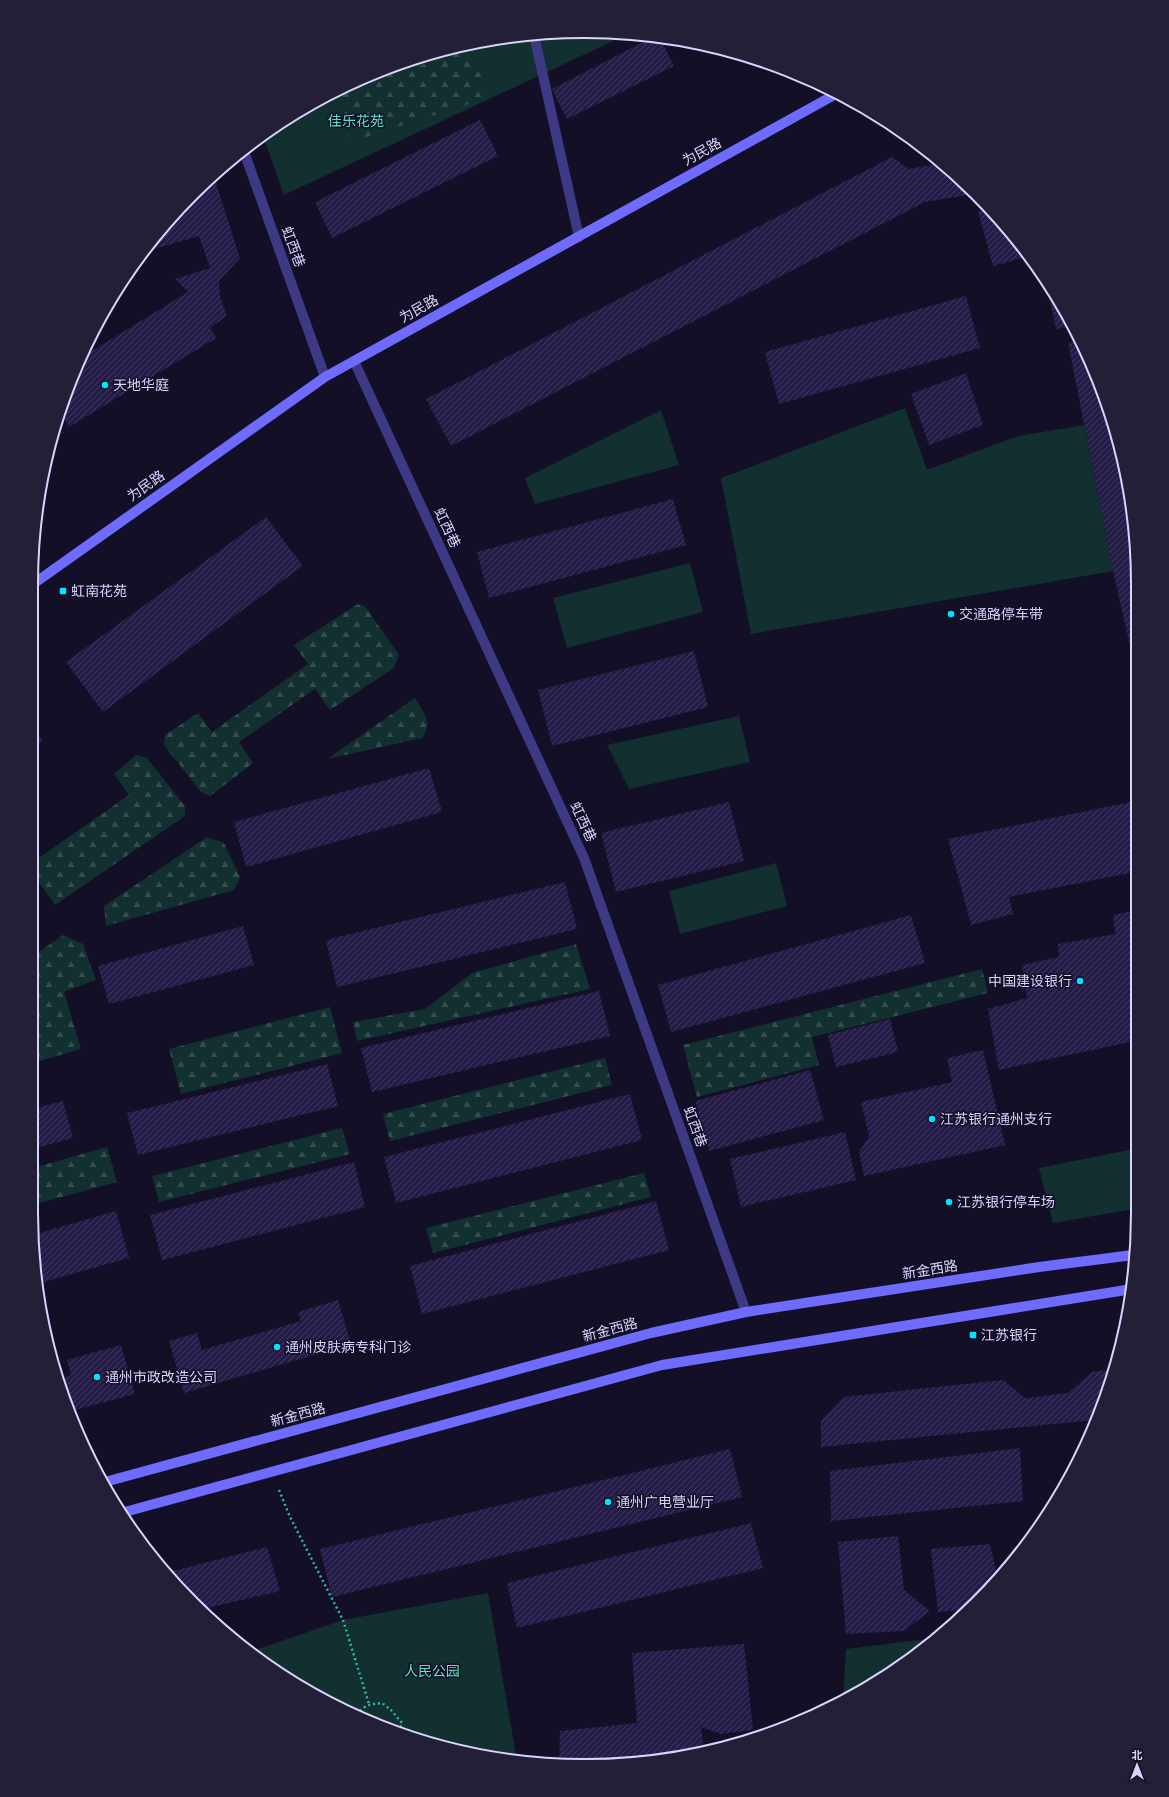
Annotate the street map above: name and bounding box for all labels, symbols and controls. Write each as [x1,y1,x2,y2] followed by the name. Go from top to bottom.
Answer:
[328,113,384,130] park label: 佳乐花苑
[680,134,724,170] street label: 为民路
[278,224,308,270] street label: 虹西巷
[397,291,441,327] street label: 为民路
[113,377,169,394] place label: 天地华庭
[100,380,110,390] marker: 天地华庭
[124,467,168,505] street label: 为民路
[430,505,464,551] street label: 虹西巷
[71,583,127,600] place label: 虹南花苑
[58,586,68,596] marker: 虹南花苑
[959,606,1043,623] place label: 交通路停车带
[946,609,956,619] marker: 交通路停车带
[566,799,600,845] street label: 虹西巷
[988,973,1072,990] place label: 中国建设银行
[1075,976,1085,986] marker: 中国建设银行
[680,1104,710,1150] street label: 虹西巷
[940,1111,1052,1128] place label: 江苏银行通州支行
[927,1114,937,1124] marker: 江苏银行通州支行
[957,1194,1055,1211] place label: 江苏银行停车场
[944,1197,954,1207] marker: 江苏银行停车场
[901,1257,959,1283] street label: 新金西路
[581,1315,639,1345] street label: 新金西路
[981,1327,1037,1344] place label: 江苏银行
[968,1330,978,1340] marker: 江苏银行
[285,1339,411,1356] place label: 通州皮肤病专科门诊
[272,1342,282,1352] marker: 通州皮肤病专科门诊
[105,1369,217,1386] place label: 通州市政改造公司
[92,1372,102,1382] marker: 通州市政改造公司
[269,1400,327,1430] street label: 新金西路
[616,1494,714,1511] place label: 通州广电营业厅
[603,1497,613,1507] marker: 通州广电营业厅
[404,1663,460,1680] park label: 人民公园
[1117,1745,1157,1785] north arrow
[1132,1749,1143,1762] text: 北

